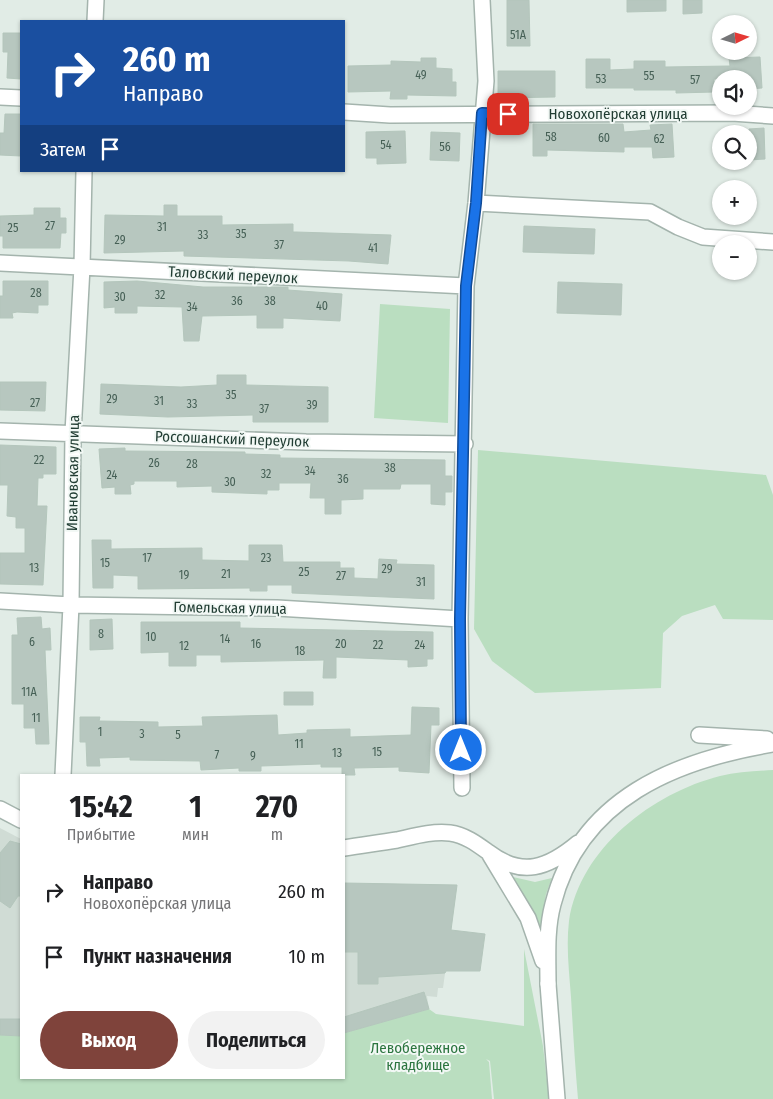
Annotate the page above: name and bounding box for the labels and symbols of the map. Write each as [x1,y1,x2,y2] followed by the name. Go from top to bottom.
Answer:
[712,15,758,60] north arrow
[510,28,527,42] house number: 51А
[415,68,427,82] house number: 49
[644,69,655,83] house number: 55
[596,72,606,86] house number: 53
[690,73,700,87] house number: 57
[487,93,529,135] pin
[548,105,688,123] street label: Новохопёрская улица
[545,130,557,144] house number: 58
[598,131,610,145] house number: 60
[653,132,665,146] house number: 62
[380,138,392,152] house number: 54
[439,140,451,154] house number: 56
[45,219,55,233] house number: 27
[157,220,167,234] house number: 31
[8,221,19,235] house number: 25
[236,227,247,241] house number: 35
[198,228,208,242] house number: 33
[114,233,126,247] house number: 29
[274,238,284,252] house number: 37
[368,241,378,255] house number: 41
[168,263,298,287] street label: Таловский переулок
[30,286,42,300] house number: 28
[155,288,165,302] house number: 32
[114,290,126,304] house number: 30
[231,294,243,308] house number: 36
[264,294,276,308] house number: 38
[316,299,328,313] house number: 40
[186,300,198,314] house number: 34
[226,388,237,402] house number: 35
[106,392,118,406] house number: 29
[154,394,164,408] house number: 31
[30,396,40,410] house number: 27
[187,397,197,411] house number: 33
[306,398,318,412] house number: 39
[259,402,269,416] house number: 37
[63,415,83,531] street label: Ивановская улица
[154,427,310,451] street label: Россошанский переулок
[34,453,44,467] house number: 22
[148,456,160,470] house number: 26
[186,457,198,471] house number: 28
[384,461,396,475] house number: 38
[304,464,316,478] house number: 34
[261,467,271,481] house number: 32
[107,468,118,482] house number: 24
[337,472,349,486] house number: 36
[224,475,236,489] house number: 30
[142,551,152,565] house number: 17
[261,551,271,565] house number: 23
[100,556,111,570] house number: 15
[29,561,39,575] house number: 13
[381,562,393,576] house number: 29
[299,565,310,579] house number: 25
[221,567,231,581] house number: 21
[179,568,189,582] house number: 19
[336,569,346,583] house number: 27
[416,575,426,589] house number: 31
[173,598,287,618] street label: Гомельская улица
[98,627,104,641] house number: 8
[146,630,156,644] house number: 10
[220,632,230,646] house number: 14
[29,635,35,649] house number: 6
[251,637,261,651] house number: 16
[335,637,347,651] house number: 20
[373,638,383,652] house number: 22
[415,638,426,652] house number: 24
[179,639,189,653] house number: 12
[295,644,305,658] house number: 18
[21,685,37,699] house number: 11А
[31,711,41,725] house number: 11
[434,723,486,775] position arrow
[98,725,102,739] house number: 1
[139,727,145,741] house number: 3
[175,728,181,742] house number: 5
[294,737,304,751] house number: 11
[372,745,383,759] house number: 15
[332,746,342,760] house number: 13
[215,748,220,762] house number: 7
[250,749,256,763] house number: 9
[371,1039,465,1074] park label: Левобережное кладбище

